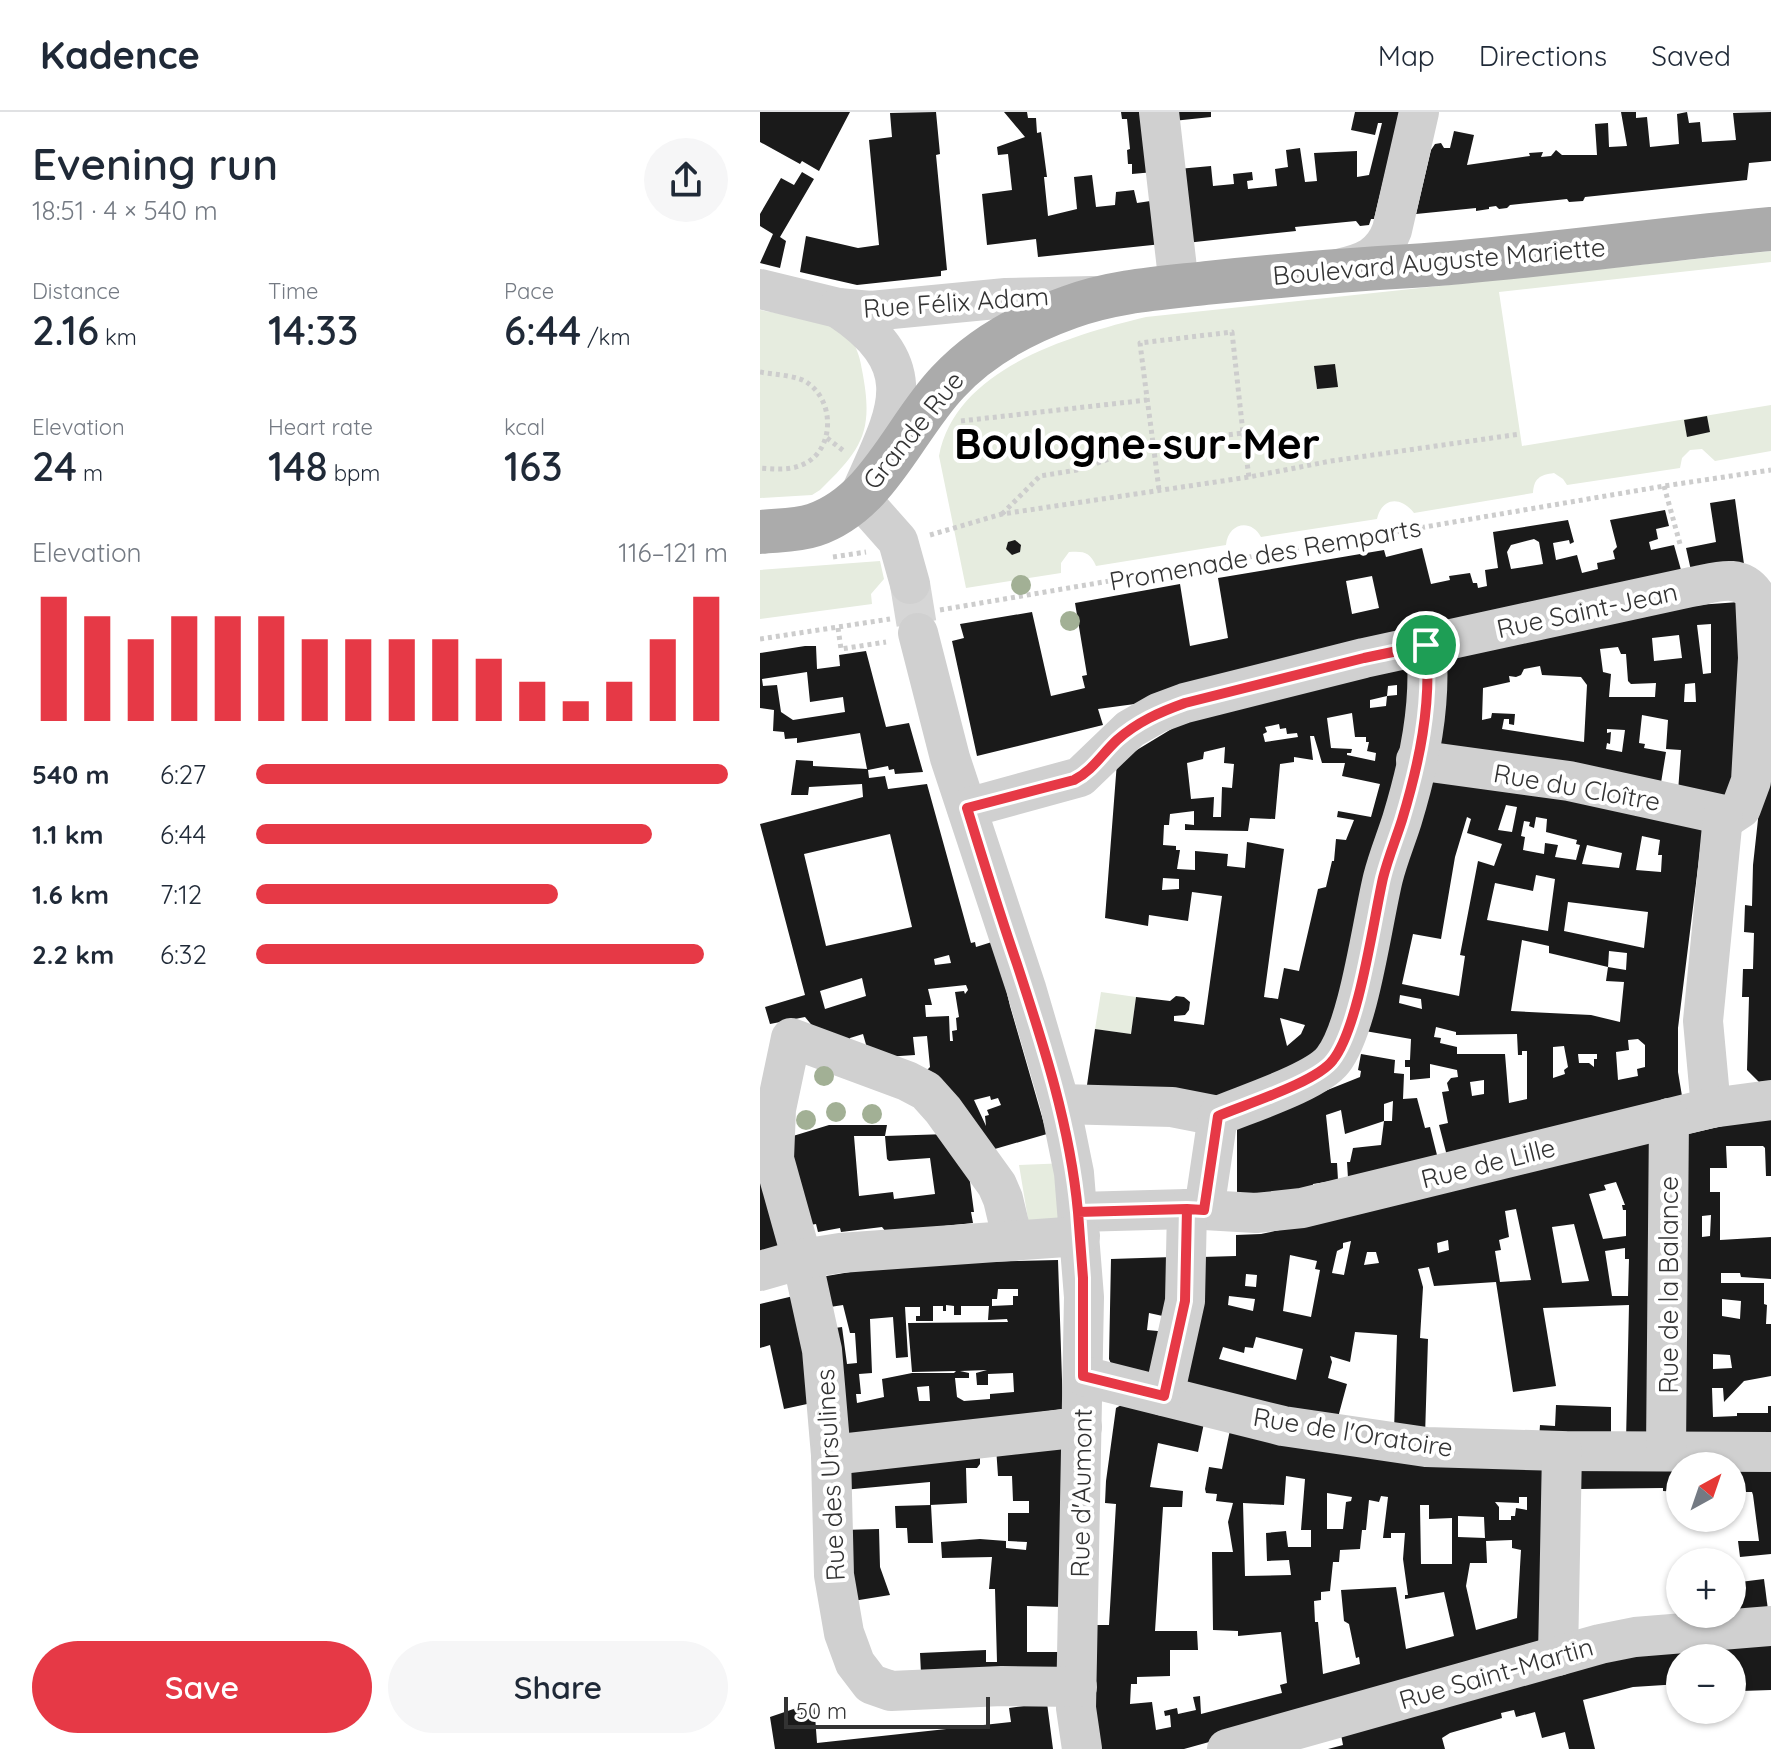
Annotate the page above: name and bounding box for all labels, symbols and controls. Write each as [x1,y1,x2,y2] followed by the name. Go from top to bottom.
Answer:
[40,31,200,79] text: Kadence
[1378,38,1435,73] text: Map
[1479,38,1607,73] text: Directions
[1651,38,1731,73] text: Saved
[32,136,278,191] text: Evening run
[644,138,728,222] button: share
[32,194,218,227] text: 18:51 · 4 × 540 m
[1271,230,1607,292] street label: Boulevard Auguste Mariette
[32,277,120,305] text: Distance
[268,277,319,305] text: Time
[504,277,554,305] text: Pace
[862,279,1050,325] street label: Rue Félix Adam
[32,305,99,355] text: 2.16
[268,305,358,355] text: 14:33
[504,305,581,355] text: 6:44
[99,323,137,351] text: km
[581,323,630,351] text: /km
[855,364,971,496] street label: Grande Rue
[32,413,125,441] text: Elevation
[268,413,373,441] text: Heart rate
[504,413,545,441] text: kcal
[954,417,1320,470] district label: Boulogne-sur-Mer
[32,441,77,491] text: 24
[268,441,328,491] text: 148
[504,441,563,491] text: 163
[77,459,103,487] text: m
[328,459,380,487] text: bpm
[1107,510,1423,598] street label: Promenade des Remparts
[32,536,142,569] text: Elevation
[618,536,728,569] text: 116–121 m
[1494,575,1680,645] street label: Rue Saint-Jean
[1392,611,1460,679] pin
[1404,623,1448,667] icon: arrive
[1491,756,1663,818] street label: Rue du Cloître
[32,758,109,791] text: 540 m
[160,758,206,791] text: 6:27
[32,818,103,851] text: 1.1 km
[160,818,206,851] text: 6:44
[32,878,109,911] text: 1.6 km
[160,878,202,911] text: 7:12
[32,938,114,971] text: 2.2 km
[160,938,207,971] text: 6:32
[1418,1130,1558,1196] street label: Rue de Lille
[1652,1176,1685,1394] street label: Rue de la Balance
[808,1368,852,1582] street label: Rue des Ursulines
[1251,1400,1455,1464] street label: Rue de l'Oratoire
[1063,1408,1099,1578] street label: Rue d'Aumont
[1666,1452,1746,1532] north arrow
[1666,1452,1746,1724] map controls
[1666,1548,1746,1628] button: +
[1395,1630,1597,1716] street label: Rue Saint-Martin
[32,1641,372,1733] button: Save
[388,1641,728,1733] button: Share
[1666,1644,1746,1724] button: −
[784,1693,990,1729] scale bar
[796,1697,847,1725] text: 50 m

